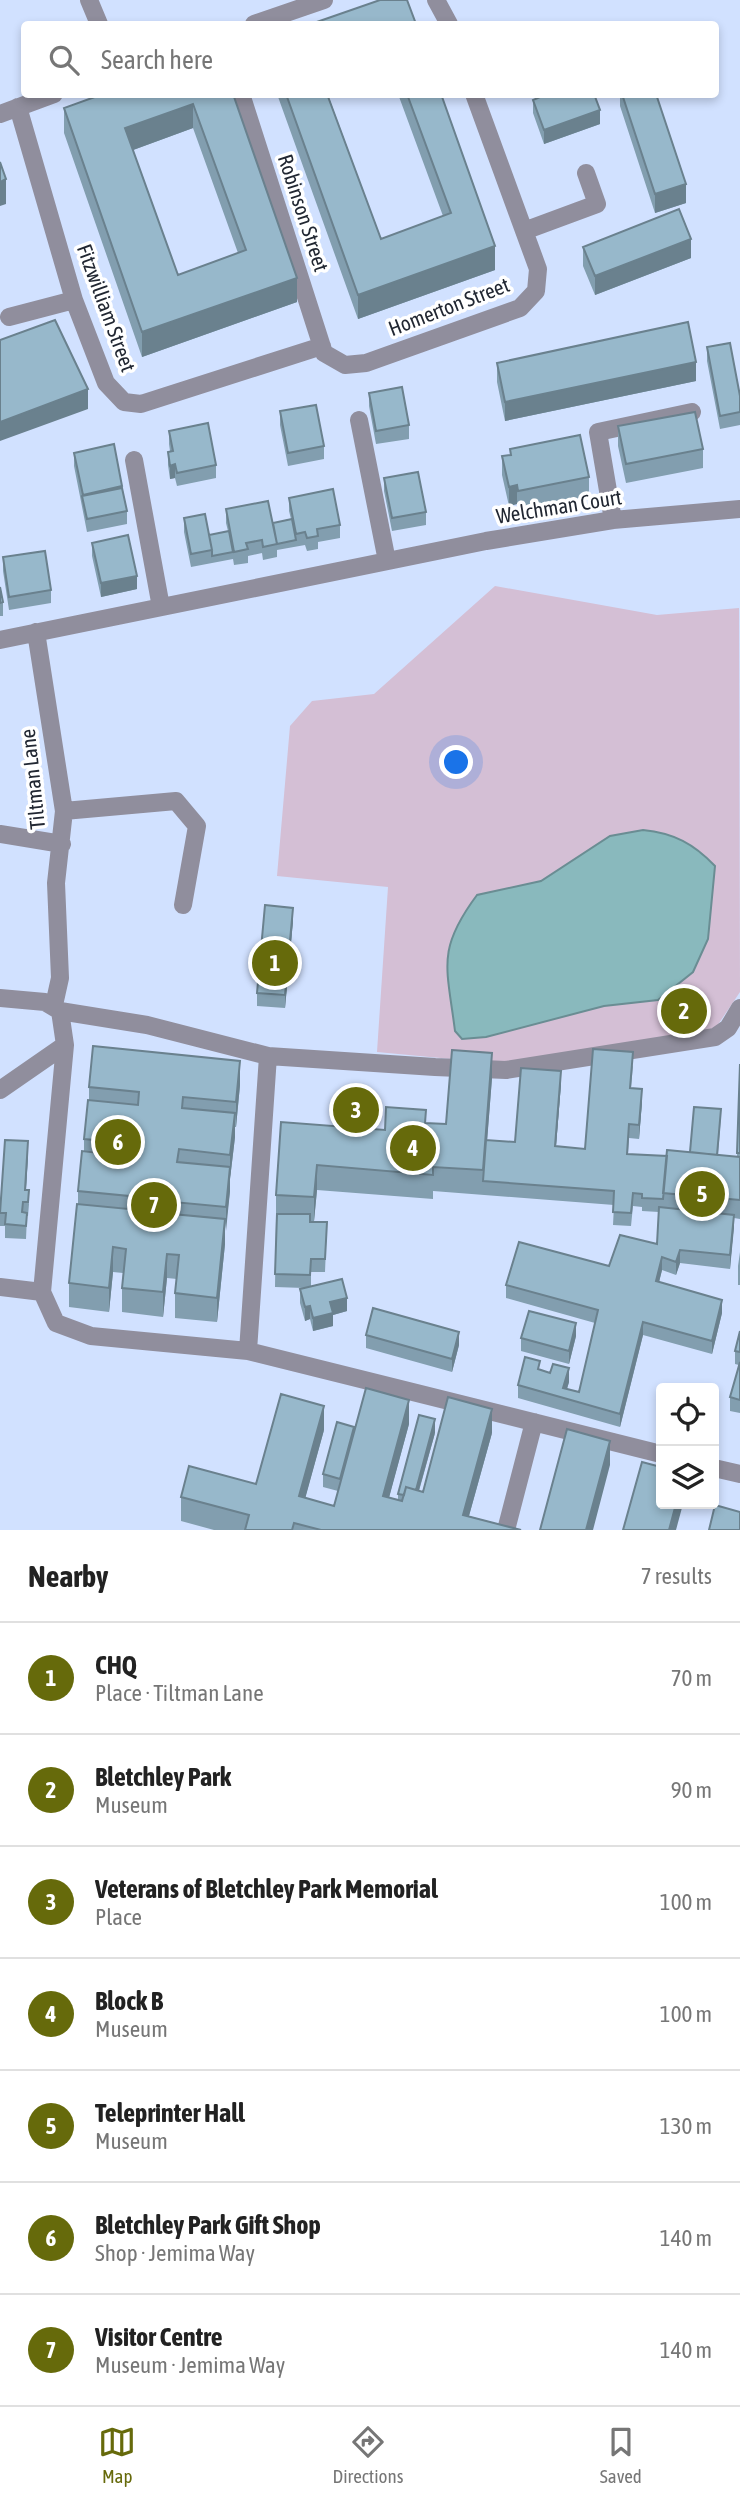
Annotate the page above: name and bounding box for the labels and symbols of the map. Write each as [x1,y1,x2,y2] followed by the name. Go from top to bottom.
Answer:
[274,151,334,274] street label: Robinson Street
[73,241,141,375] street label: Fitzwilliam Street
[385,272,512,340] street label: Homerton Street
[494,484,623,528] street label: Welchman Court
[15,728,49,830] street label: Tiltman Lane
[439,745,473,779] your location
[252,937,298,989] pin: 1
[661,985,707,1037] pin: 2
[333,1084,379,1136] pin: 3
[95,1116,141,1168] pin: 6
[390,1122,436,1174] pin: 4
[679,1168,725,1220] pin: 5
[131,1179,177,1231] pin: 7

